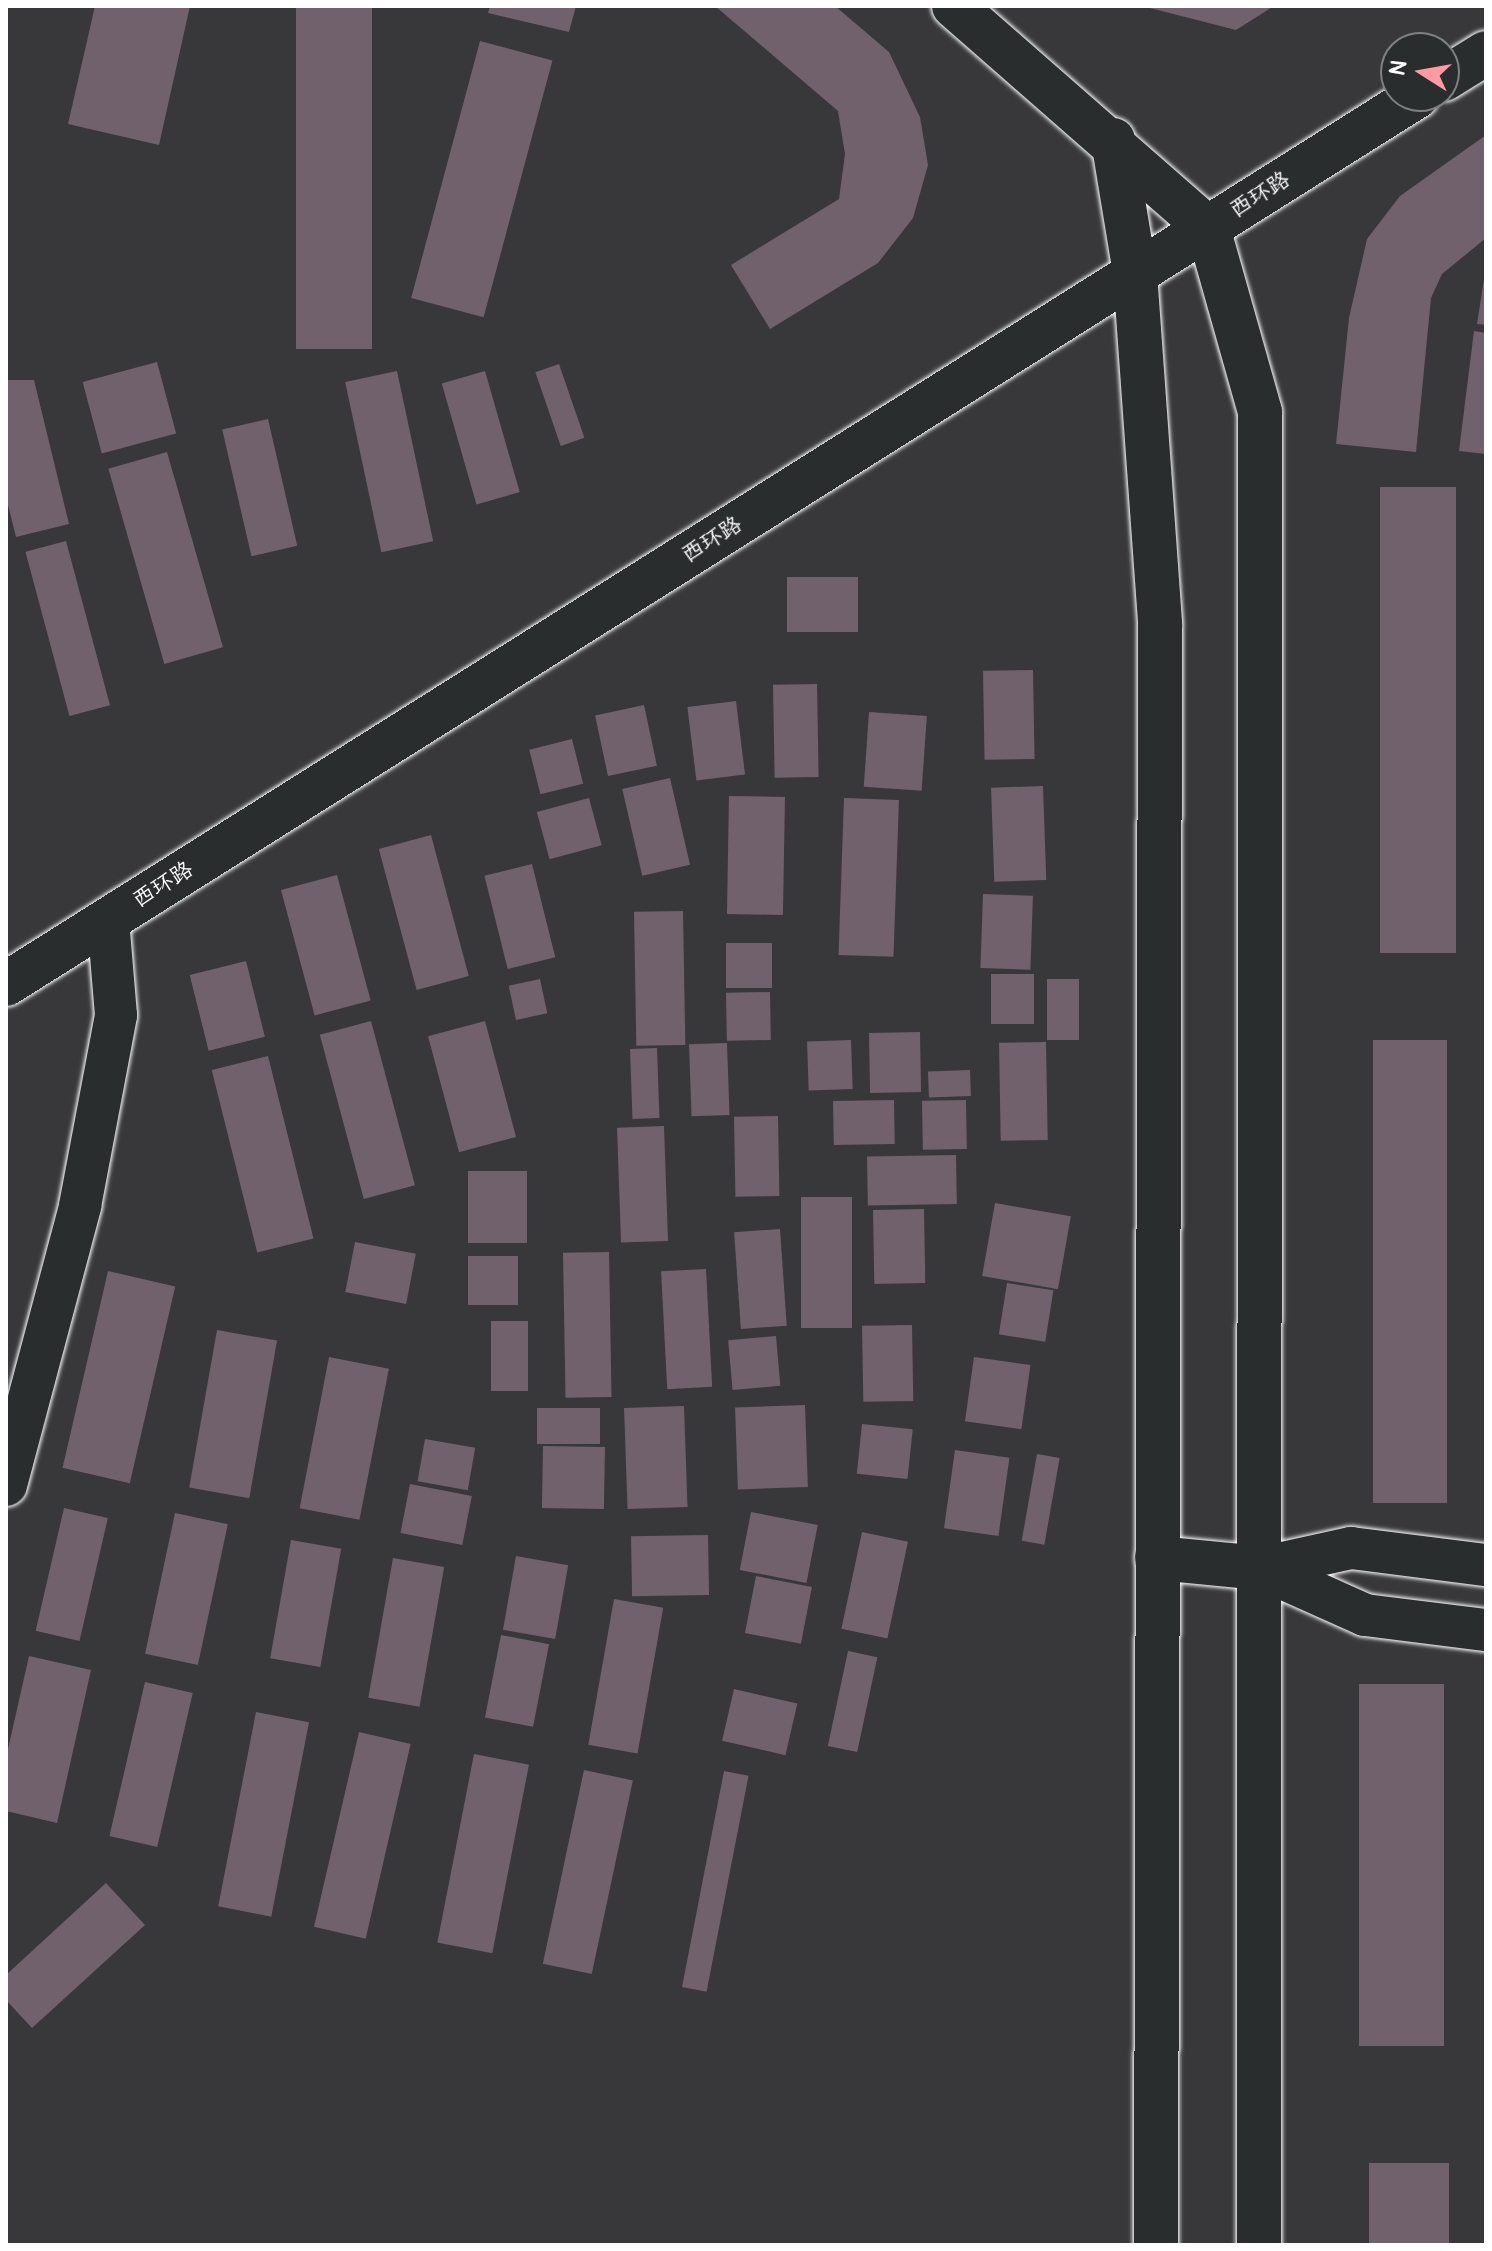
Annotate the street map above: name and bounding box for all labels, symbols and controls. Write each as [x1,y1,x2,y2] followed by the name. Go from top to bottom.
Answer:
[1380,32,1460,112] north arrow
[1383,58,1414,78] text: N
[1225,166,1295,224] street label: 西环路
[677,511,747,569] street label: 西环路
[128,856,198,914] street label: 西环路

